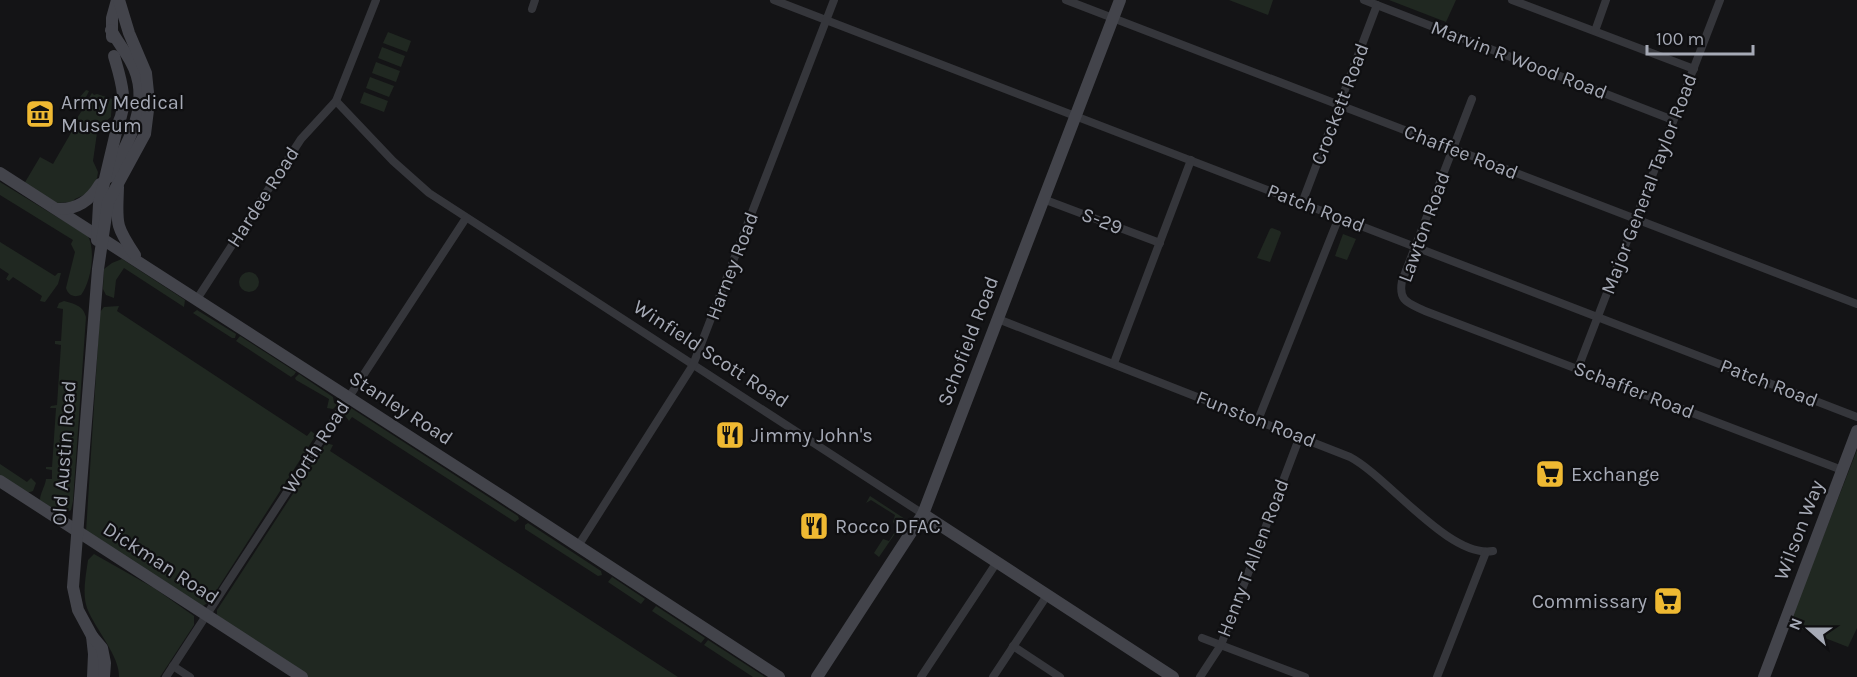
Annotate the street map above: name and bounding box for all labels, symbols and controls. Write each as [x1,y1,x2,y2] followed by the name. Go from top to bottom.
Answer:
[1428,16,1610,104] street label: Marvin R Wood Road
[1647,18,1754,56] scale bar
[1656,28,1704,50] text: 100 m
[1306,40,1374,168] street label: Crockett Road
[1596,70,1702,298] street label: Major General Taylor Road
[61,91,184,137] place label: Army Medical Museum
[24,98,56,130] museum icon: Army Medical Museum
[1401,120,1521,184] street label: Chaffee Road
[222,143,304,251] street label: Hardee Road
[1393,168,1455,286] street label: Lawton Road
[1264,179,1368,237] street label: Patch Road
[1078,203,1126,239] street label: S-29
[701,209,763,323] street label: Harney Road
[933,273,1003,409] street label: Schofield Road
[629,295,793,413] street label: Winfield Scott Road
[1717,354,1821,412] street label: Patch Road
[1570,356,1698,424] street label: Schaffer Road
[345,366,457,450] street label: Stanley Road
[47,380,81,526] street label: Old Austin Road
[1193,386,1319,452] street label: Funston Road
[278,396,354,498] street label: Worth Road
[714,419,746,451] restaurant icon: Jimmy John's
[751,424,873,447] place label: Jimmy John's
[1534,458,1566,490] supermarket icon: Exchange
[1571,463,1660,486] place label: Exchange
[1212,476,1294,640] street label: Henry T Allen Road
[1769,477,1829,583] street label: Wilson Way
[798,510,830,542] restaurant icon: Rocco DFAC
[835,515,941,538] place label: Rocco DFAC
[99,517,223,609] street label: Dickman Road
[1652,585,1684,617] supermarket icon: Commissary
[1532,590,1647,613] place label: Commissary
[1779,599,1839,659] north arrow
[1785,615,1806,633] text: N

